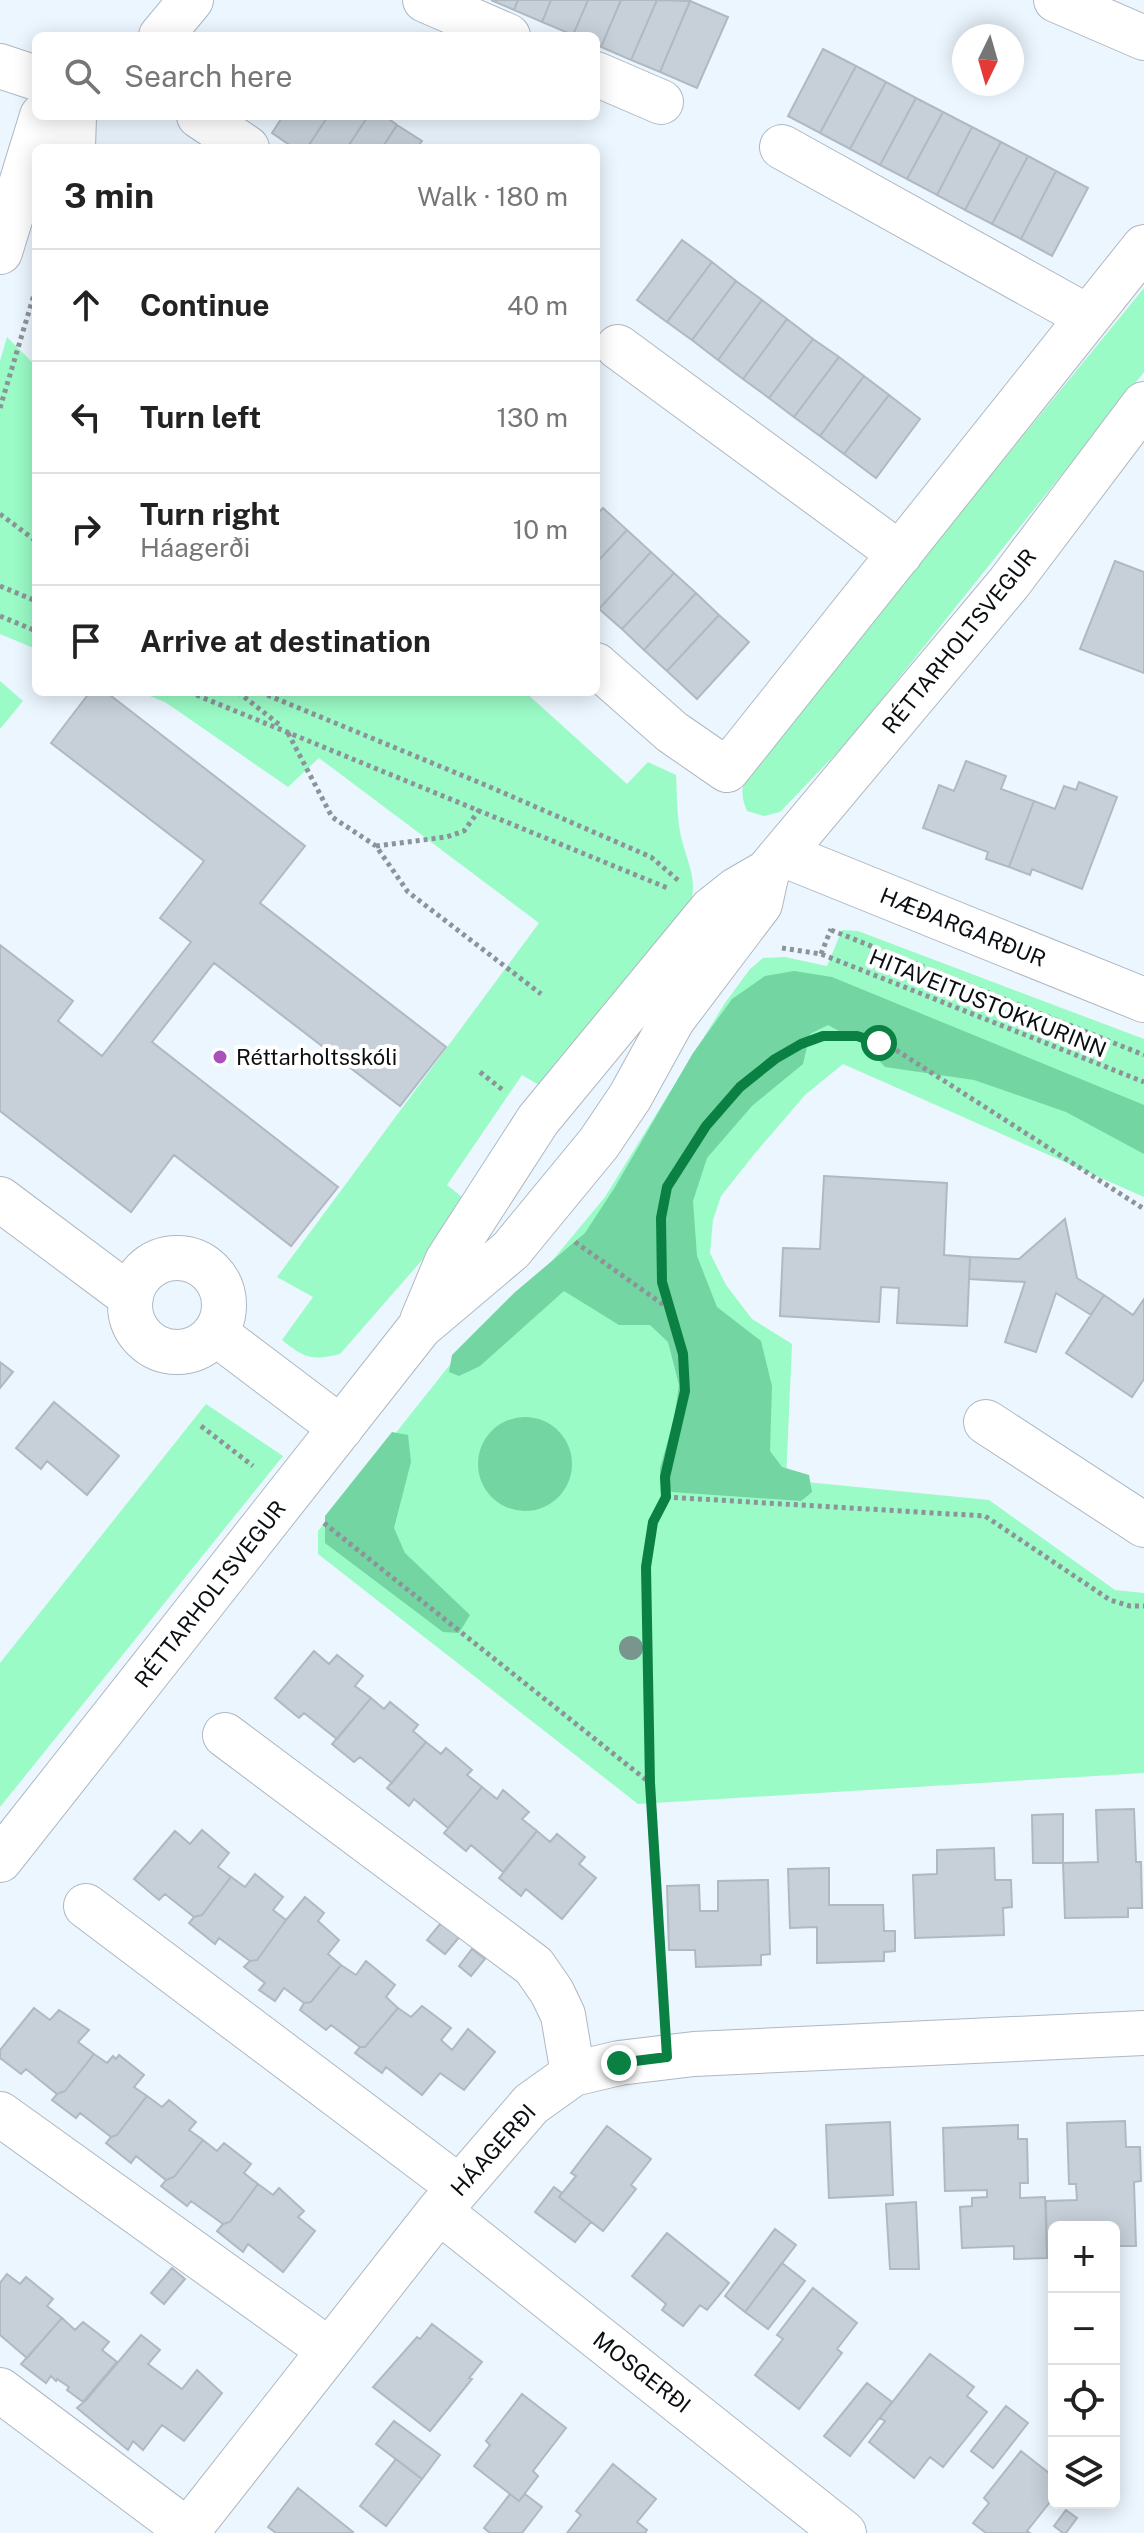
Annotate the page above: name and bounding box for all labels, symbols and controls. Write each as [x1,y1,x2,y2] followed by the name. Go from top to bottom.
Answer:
[952,24,1024,96] north arrow
[32,32,600,120] search box
[60,54,104,98] icon: search
[124,58,292,94] text: Search here
[64,176,154,216] text: 3 min
[417,181,568,212] text: Walk · 180 m
[64,283,108,327] icon: ahead
[140,287,270,323] text: Continue
[507,290,568,321] text: 40 m
[64,395,108,439] icon: left
[140,399,261,435] text: Turn left
[496,402,568,433] text: 130 m
[140,496,280,532] text: Turn right
[64,507,108,551] icon: right
[513,514,568,545] text: 10 m
[140,532,250,563] text: Háagerði
[877,543,1041,739] street label: RÉTTARHOLTSVEGUR
[64,619,108,663] icon: arrive
[140,623,431,659] text: Arrive at destination
[876,882,1050,972] street label: HÆÐARGARÐUR
[866,943,1110,1063] street label: HITAVEITUSTOKKURINN
[861,1025,897,1061] route start
[236,1044,397,1070] place label: Réttarholtsskóli
[211,1048,229,1066] marker: Réttarholtsskóli
[129,1495,291,1693] street label: RÉTTARHOLTSVEGUR
[601,2045,637,2081] route end
[445,2099,541,2201] street label: HÁAGERÐI
[1048,2221,1120,2509] map controls
[1048,2221,1120,2293] button: +
[1048,2293,1120,2365] button: −
[588,2326,696,2418] street label: MOSGERÐI
[1048,2365,1120,2437] button: locate
[1048,2437,1120,2509] button: layers

